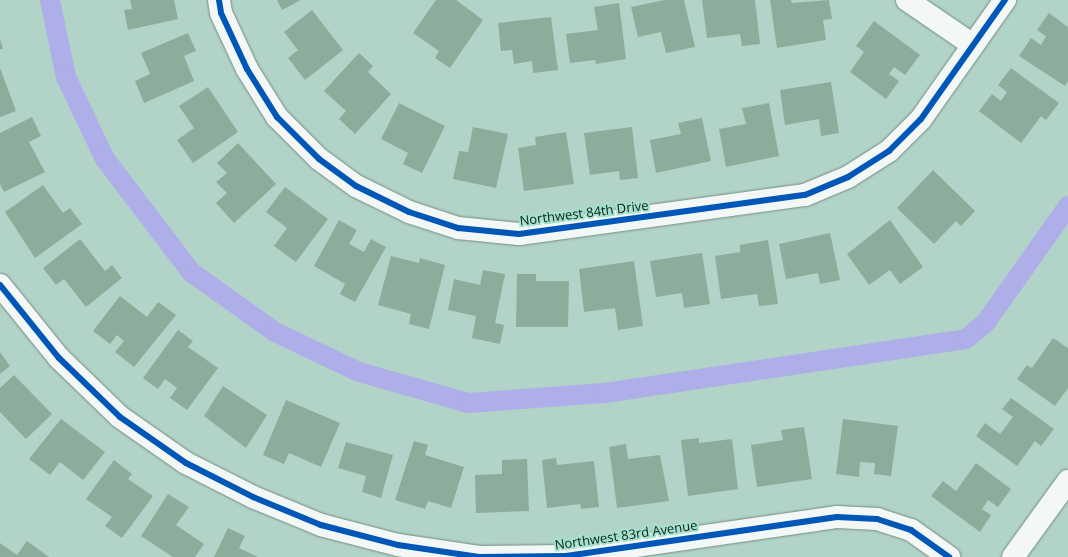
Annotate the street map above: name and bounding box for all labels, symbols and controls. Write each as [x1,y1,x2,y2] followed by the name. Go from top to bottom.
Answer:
[519,197,649,229] street label: Northwest 84th Drive
[554,517,698,553] street label: Northwest 83rd Avenue

